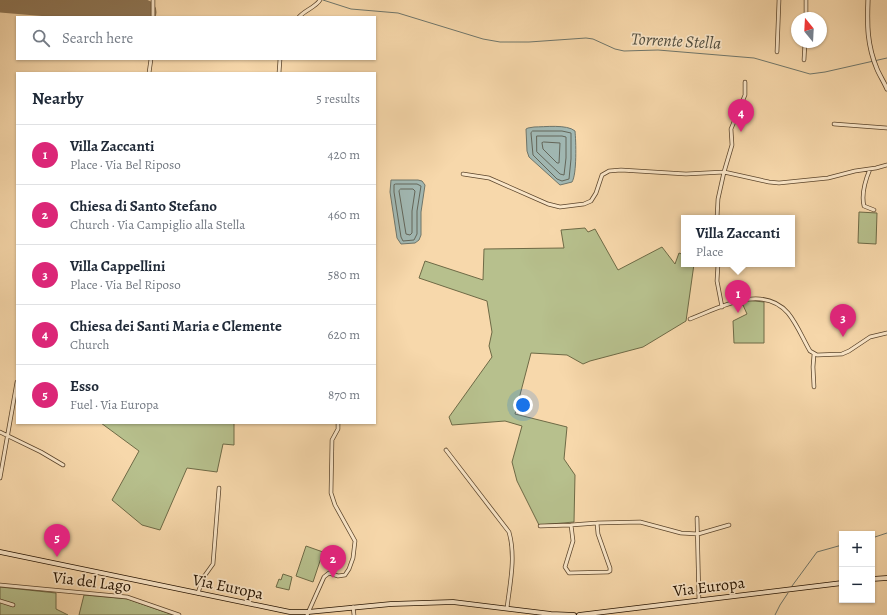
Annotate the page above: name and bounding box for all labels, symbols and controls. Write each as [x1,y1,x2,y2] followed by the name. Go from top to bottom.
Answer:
[791,12,827,48] north arrow
[16,16,376,60] search box
[30,27,52,49] icon: search
[630,27,722,55] water label: Torrente Stella
[62,28,133,48] text: Search here
[32,87,83,110] text: Nearby
[316,90,360,107] text: 5 results
[728,99,754,132] pin: 4
[70,136,154,156] text: Villa Zaccanti
[43,146,47,163] text: 1
[328,146,360,163] text: 420 m
[70,156,181,173] text: Place · Via Bel Riposo
[70,196,217,216] text: Chiesa di Santo Stefano
[42,206,48,223] text: 2
[328,206,360,223] text: 460 m
[681,215,795,267] popup
[70,216,245,233] text: Church · Via Campiglio alla Stella
[696,223,780,243] text: Villa Zaccanti
[696,243,723,260] text: Place
[70,256,165,276] text: Villa Cappellini
[42,266,48,283] text: 3
[328,266,360,283] text: 580 m
[70,276,181,293] text: Place · Via Bel Riposo
[725,280,751,313] pin: 1
[830,304,856,337] pin: 3
[70,316,282,336] text: Chiesa dei Santi Maria e Clemente
[42,326,48,343] text: 4
[327,326,360,343] text: 620 m
[70,336,109,353] text: Church
[70,376,99,396] text: Esso
[42,386,48,403] text: 5
[328,386,360,403] text: 870 m
[513,395,533,415] your location
[70,396,159,413] text: Fuel · Via Europa
[44,524,70,557] pin: 5
[839,531,875,603] map controls
[839,531,875,567] button: +
[320,545,346,578] pin: 2
[51,566,132,598] street label: Via del Lago
[839,567,875,603] button: −
[190,569,266,605] street label: Via Europa
[671,572,747,602] street label: Via Europa

